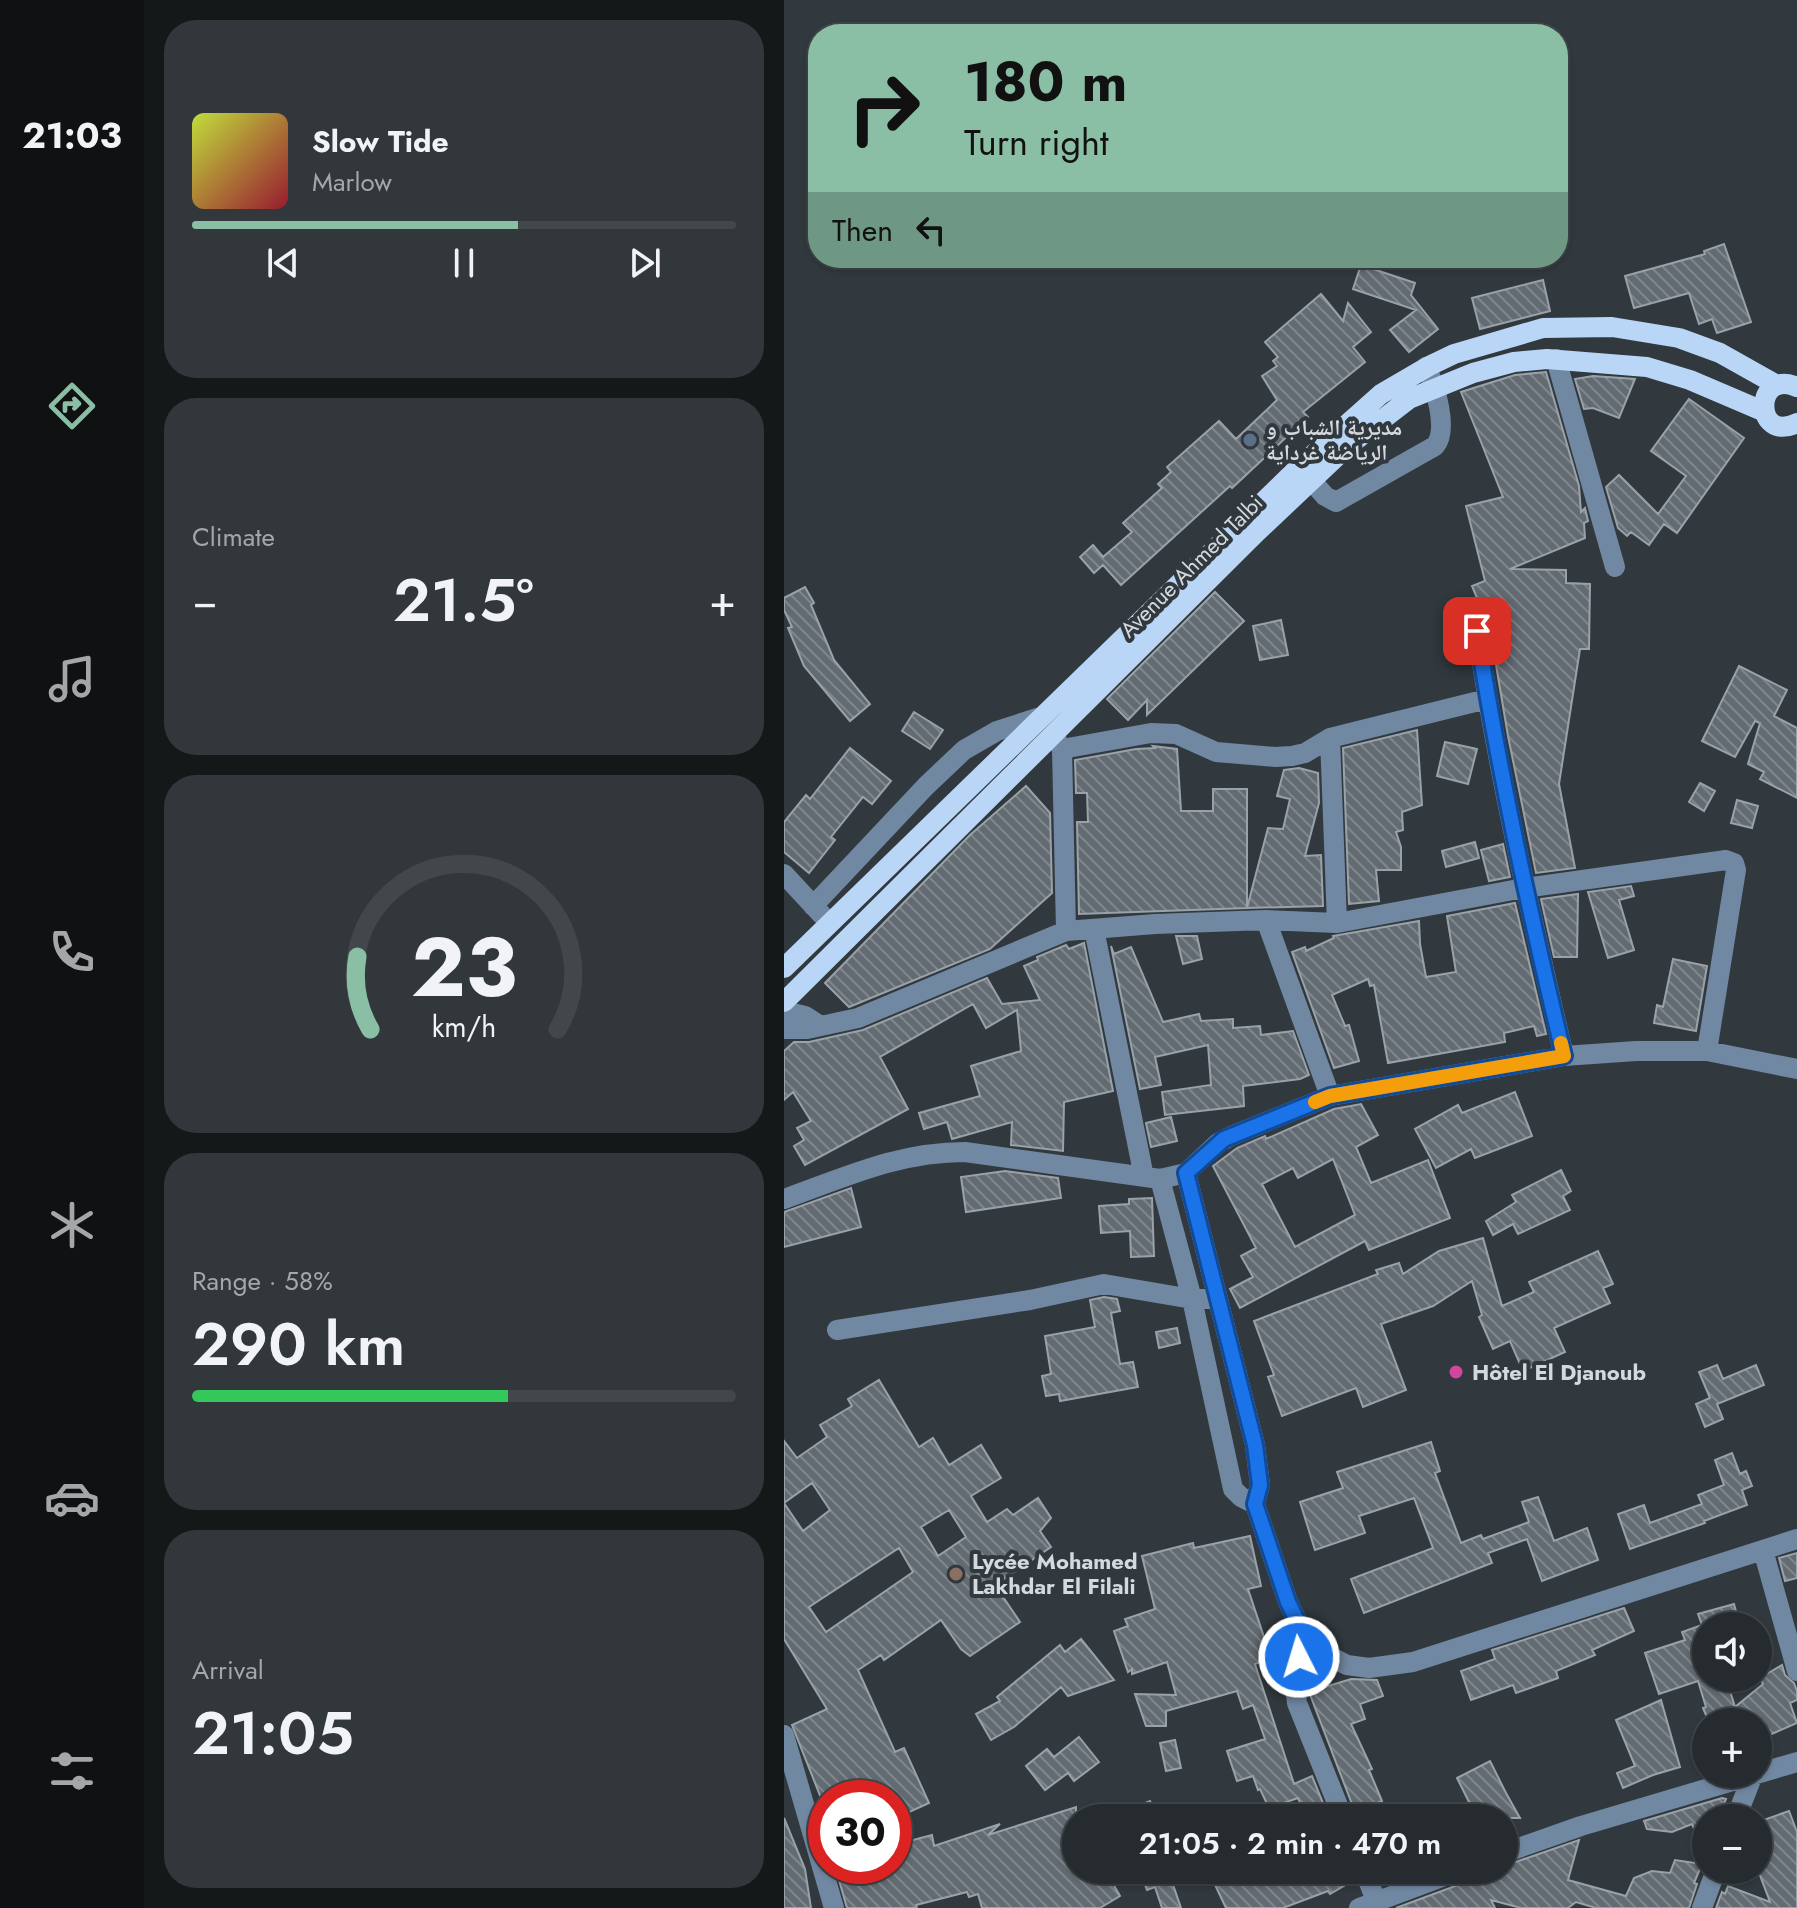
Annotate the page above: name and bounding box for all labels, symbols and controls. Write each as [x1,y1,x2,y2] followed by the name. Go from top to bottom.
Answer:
[964,41,1127,122] text: 180 m
[832,56,936,160] icon: right
[22,109,122,161] text: 21:03
[964,116,1109,168] text: Turn right
[312,120,449,163] text: Slow Tide
[312,163,392,201] text: Marlow
[909,208,953,252] icon: left
[832,209,893,252] text: Then
[261,241,305,285] icon: previous
[442,241,486,285] icon: pause
[623,241,667,285] icon: next
[44,378,100,434] icon: directions
[1266,411,1402,468] place label: مديرية الشباب و الرياضة غرداية
[1241,431,1259,449] marker: مديرية الشباب و الرياضة غرداية
[1112,487,1270,645] street label: Avenue Ahmed Talbi
[192,518,275,556] text: Climate
[393,557,534,644] text: 21.5°
[192,569,218,633] text: −
[709,569,736,633] text: +
[1443,597,1511,665] pin
[1455,609,1499,653] icon: arrive
[44,651,100,707] icon: music
[411,907,517,1027] text: 23
[44,924,100,980] icon: phone
[432,1006,496,1048] text: km/h
[44,1197,100,1253] icon: climate
[192,1262,333,1300] text: Range · 58%
[192,1301,405,1388] text: 290 km
[1472,1356,1646,1388] place label: Hôtel El Djanoub
[1447,1363,1465,1381] marker: Hôtel El Djanoub
[44,1470,100,1526] icon: car
[972,1545,1138,1602] place label: Lycée Mohamed Lakhdar El Filali
[947,1565,965,1583] marker: Lycée Mohamed Lakhdar El Filali
[1692,1612,1772,1884] map controls
[1692,1612,1772,1692] button: sound
[1257,1615,1341,1699] position arrow
[192,1651,264,1689] text: Arrival
[192,1690,354,1777] text: 21:05
[1692,1708,1772,1788] button: +
[44,1743,100,1799] icon: filters
[808,1780,912,1884] speed limit sign: 30
[1692,1804,1772,1884] button: −
[1139,1822,1441,1865] text: 21:05 · 2 min · 470 m

